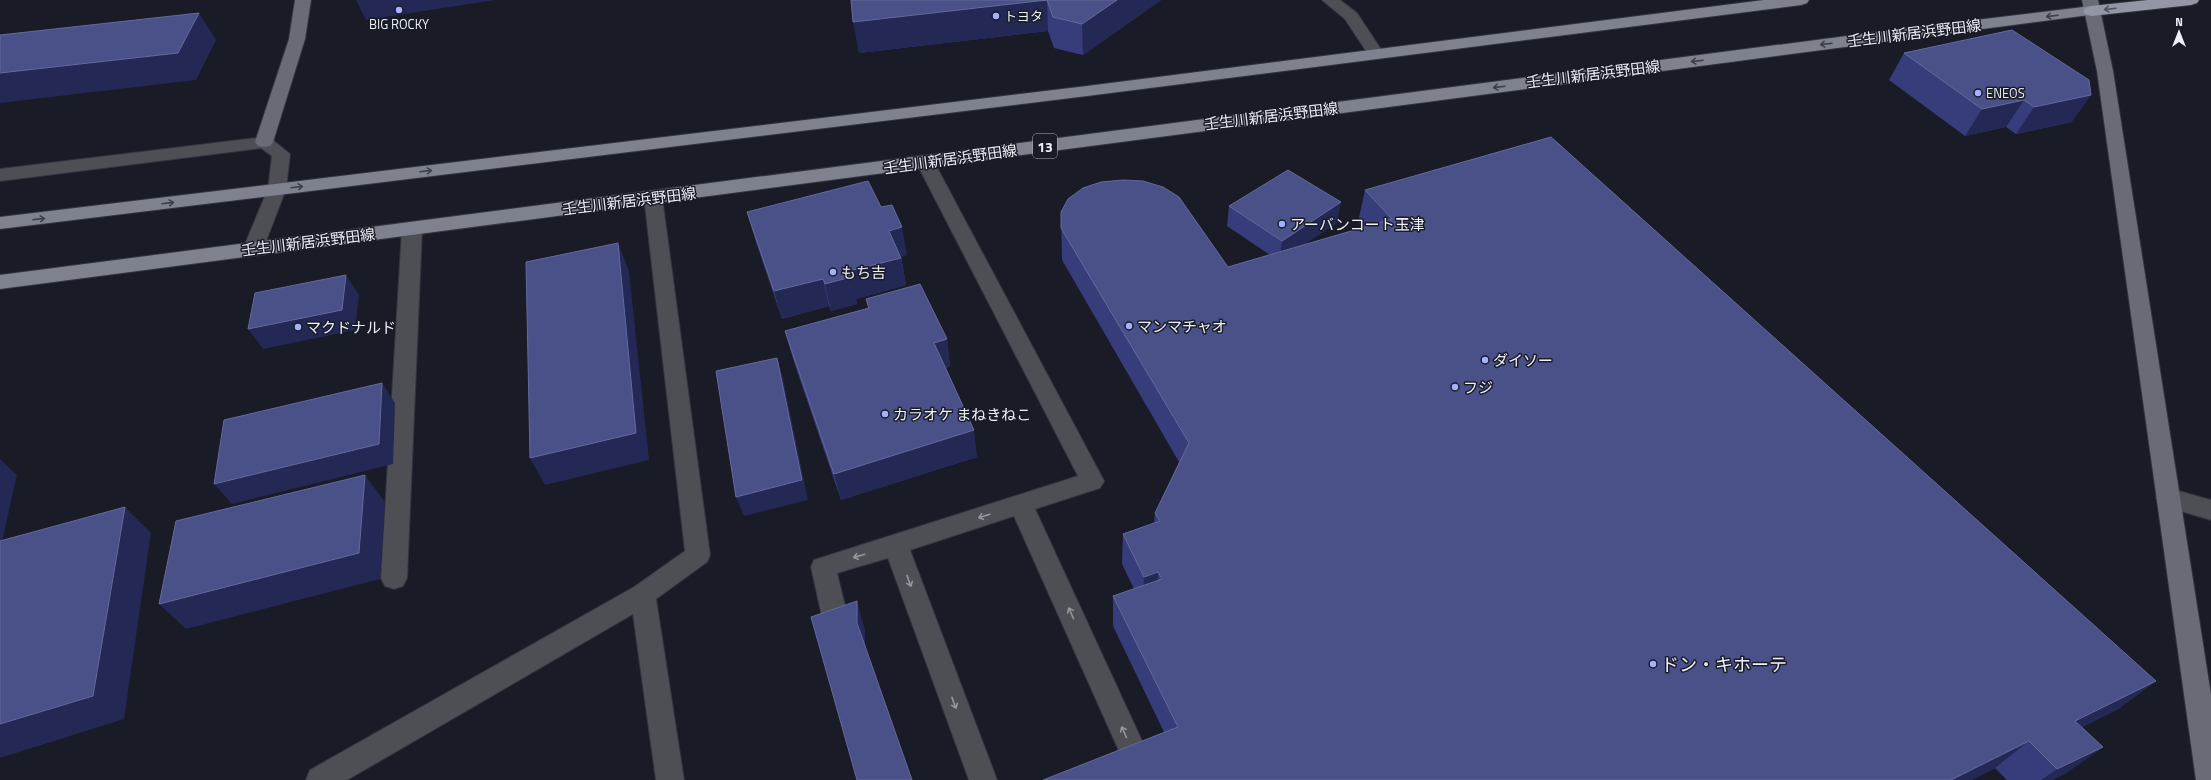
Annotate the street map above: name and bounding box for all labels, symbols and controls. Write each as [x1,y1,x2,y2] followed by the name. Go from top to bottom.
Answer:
[394,5,404,15] marker: BIG ROCKY
[2104,5,2117,13] one-way arrow
[1004,6,1043,26] place label: トヨタ
[991,11,1001,21] marker: トヨタ
[2046,12,2059,20] one-way arrow
[2159,12,2199,52] north arrow
[1846,13,1982,53] street label: 壬生川新居浜野田線
[369,14,429,34] place label: BIG ROCKY
[2175,14,2183,30] text: N
[1820,40,1833,48] one-way arrow
[1525,54,1661,94] street label: 壬生川新居浜野田線
[1691,57,1704,65] one-way arrow
[1493,83,1506,91] one-way arrow
[1986,83,2025,103] place label: ENEOS
[1973,88,1983,98] marker: ENEOS
[1203,96,1339,136] street label: 壬生川新居浜野田線
[1033,134,1057,158] road number: 13
[882,138,1018,180] street label: 壬生川新居浜野田線
[419,167,432,175] one-way arrow
[561,181,697,221] street label: 壬生川新居浜野田線
[290,183,303,190] one-way arrow
[161,199,174,206] one-way arrow
[1290,213,1425,236] place label: アーバンコート玉津
[32,215,45,222] one-way arrow
[1277,219,1287,229] marker: アーバンコート玉津
[240,222,376,262] street label: 壬生川新居浜野田線
[841,261,886,284] place label: もち吉
[828,267,838,277] marker: もち吉
[1137,315,1227,338] place label: マンマチャオ
[306,316,396,339] place label: マクドナルド
[1124,321,1134,331] marker: マンマチャオ
[293,322,303,332] marker: マクドナルド
[1493,349,1553,372] place label: ダイソー
[1480,355,1490,365] marker: ダイソー
[1463,376,1493,399] place label: フジ
[1450,382,1460,392] marker: フジ
[893,403,1031,426] place label: カラオケ まねきねこ
[880,409,890,419] marker: カラオケ まねきねこ
[978,513,991,520] one-way arrow
[853,553,866,560] one-way arrow
[906,574,914,586] one-way arrow
[1067,608,1074,620] one-way arrow
[1661,651,1787,678] place label: ドン・キホーテ
[1648,659,1658,669] marker: ドン・キホーテ
[951,696,959,708] one-way arrow
[1120,726,1127,738] one-way arrow

